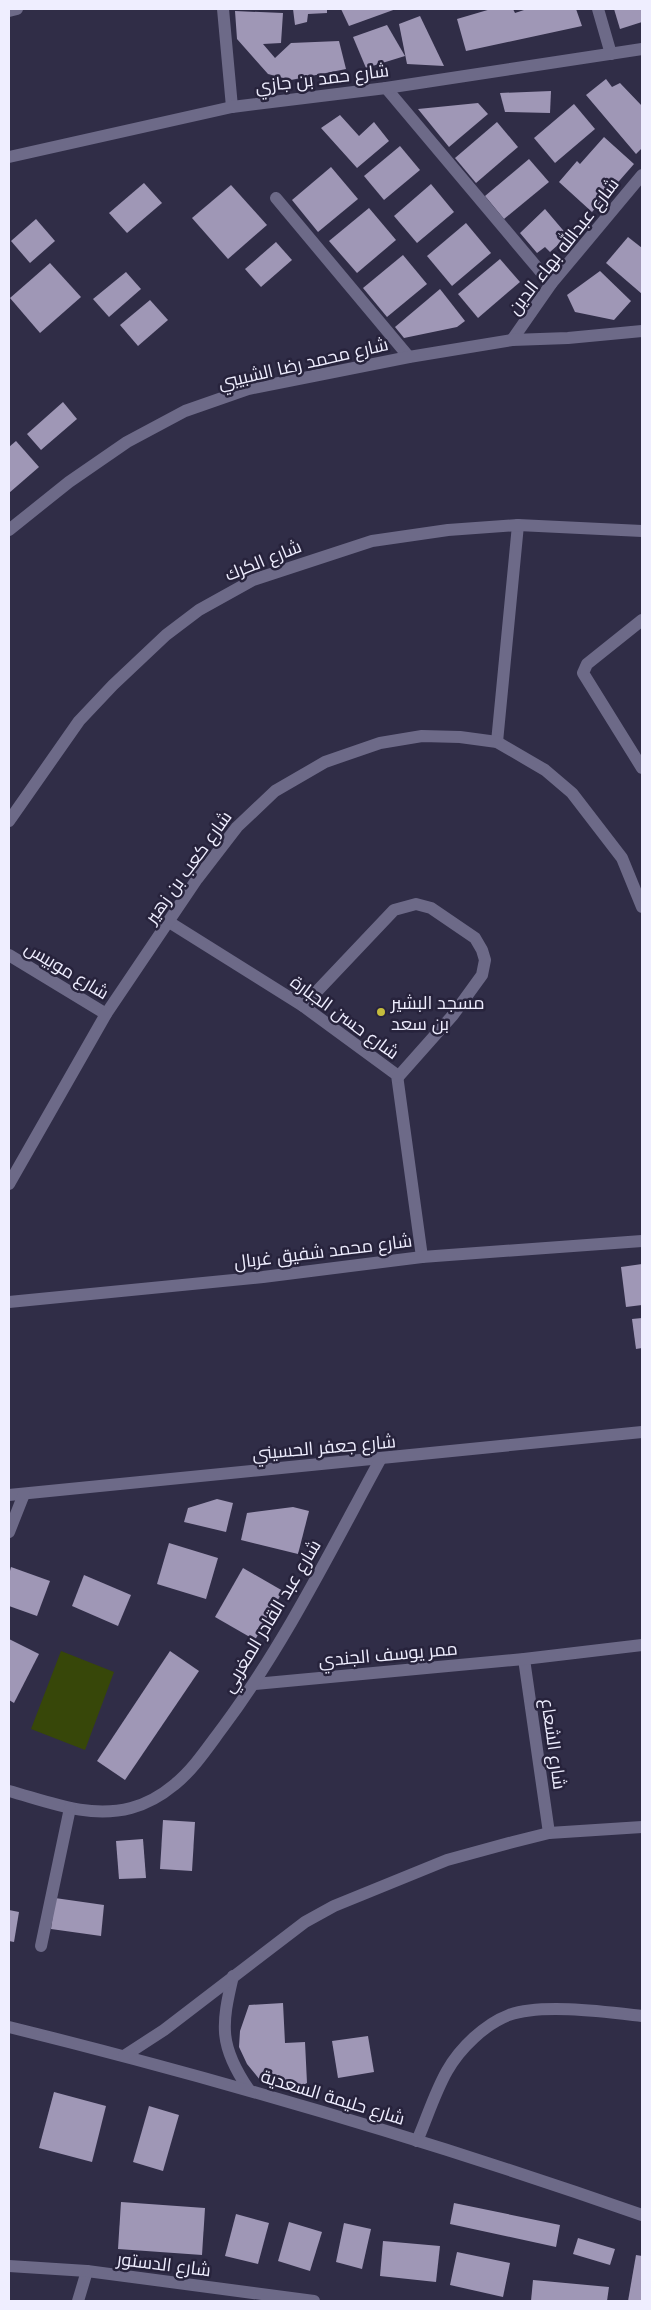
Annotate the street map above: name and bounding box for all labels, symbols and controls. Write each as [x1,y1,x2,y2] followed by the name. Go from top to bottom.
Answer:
[254,57,391,101] street label: شارع حمد بن جازي
[502,172,624,320] street label: شارع عبدالله بهاء الدين
[215,331,391,397] street label: شارع محمد رضا الشبيبي
[221,533,305,587] street label: شارع الكرك
[138,806,237,929] street label: شارع كعب بن زهير
[20,935,114,1005] street label: شارع موبيس
[286,969,404,1065] street label: شارع حسن الجبارة
[390,990,485,1036] place label: مسجد البشير بن سعد
[375,1006,387,1018] marker: مسجد البشير بن سعد
[232,1228,414,1274] street label: شارع محمد شفيق غربال
[251,1428,397,1468] street label: شارع جعفر الحسيني
[215,1535,328,1698] street label: شارع عبد القادر المغربي
[317,1635,459,1675] street label: ممر يوسف الجندي
[535,1697,573,1791] street label: شارع الشعاع
[258,2063,408,2131] street label: شارع حليمة السعدية
[115,2246,212,2282] street label: شارع الدستور

